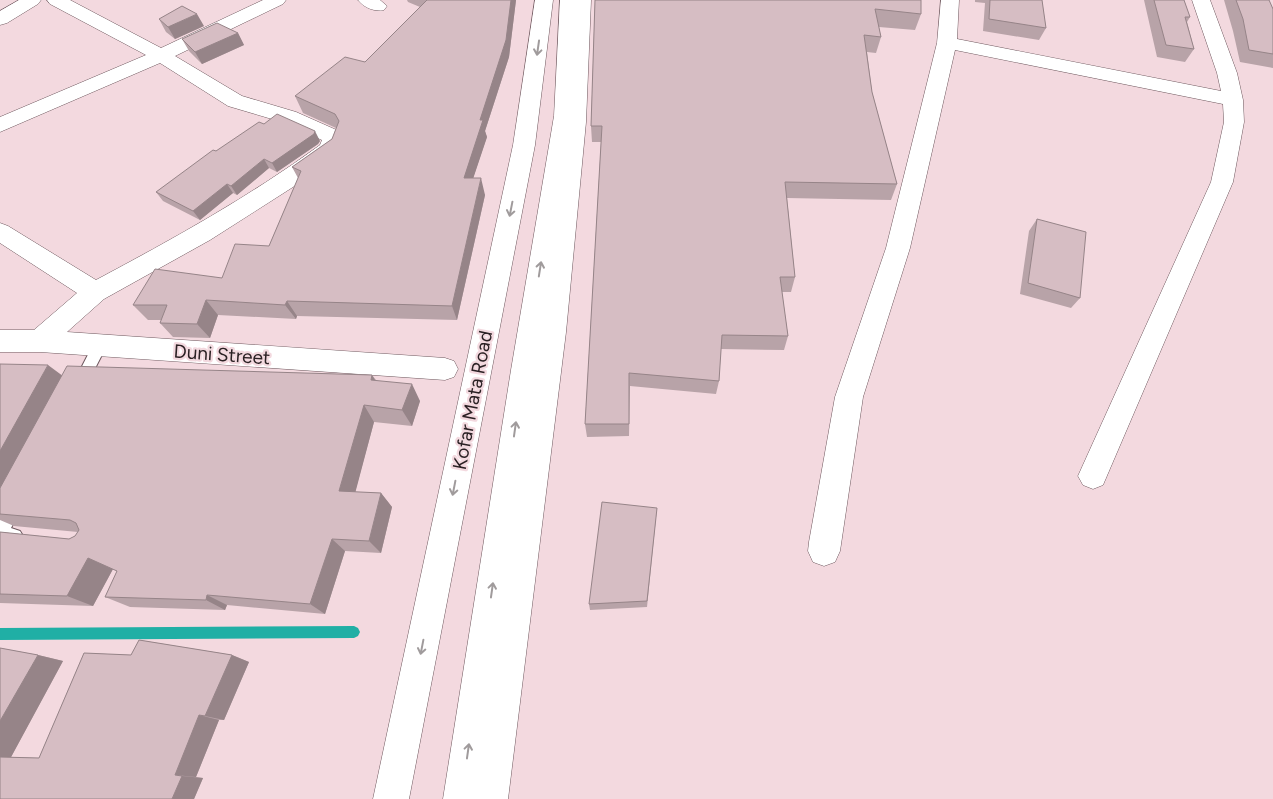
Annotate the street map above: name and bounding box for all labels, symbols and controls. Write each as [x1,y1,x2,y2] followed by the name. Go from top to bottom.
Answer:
[533,40,543,56] one-way arrow
[506,200,515,216] one-way arrow
[535,261,545,277] one-way arrow
[448,329,497,472] street label: Kofar Mata Road
[173,340,271,369] street label: Duni Street
[510,422,520,438] one-way arrow
[449,479,459,495] one-way arrow
[487,582,497,598] one-way arrow
[417,639,426,655] one-way arrow
[464,743,474,759] one-way arrow

